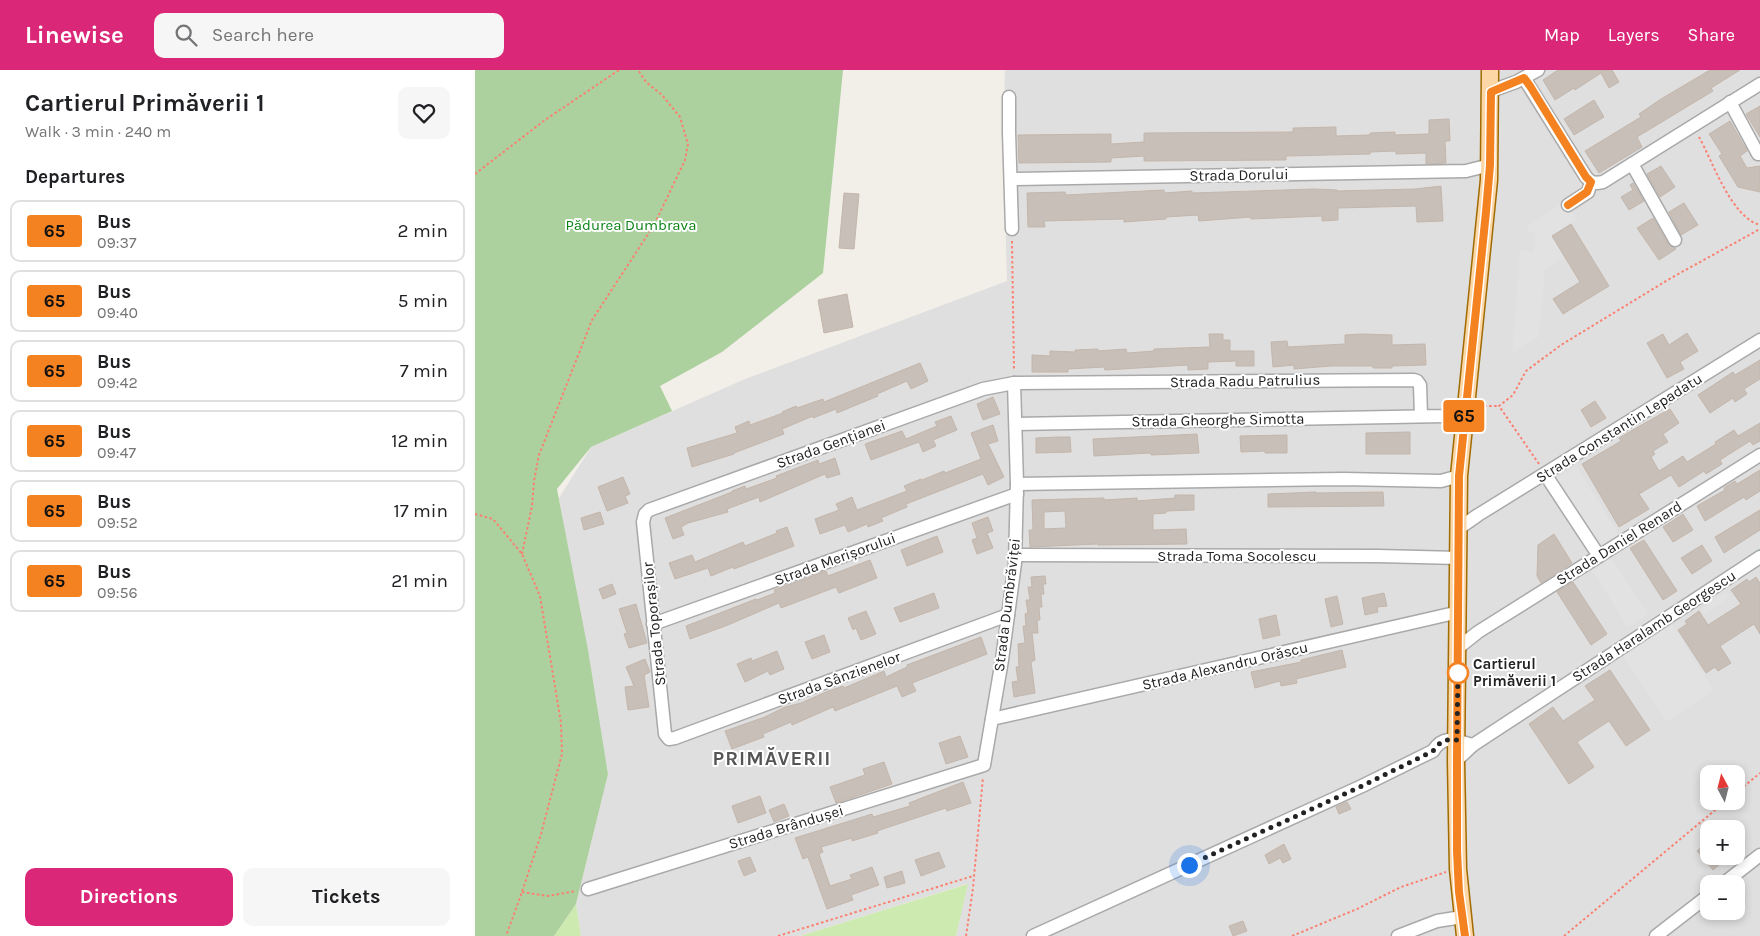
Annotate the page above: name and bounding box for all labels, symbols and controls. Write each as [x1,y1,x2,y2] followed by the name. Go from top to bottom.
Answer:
[154,13,504,58] search box
[25,21,124,49] text: Linewise
[172,21,200,49] icon: search
[212,24,314,46] text: Search here
[1544,24,1580,46] text: Map
[1608,24,1660,46] text: Layers
[1688,24,1735,46] text: Share
[398,87,450,139] button: heart
[25,89,265,117] text: Cartierul Primăverii 1
[25,122,171,141] text: Walk · 3 min · 240 m
[1189,165,1289,185] street label: Strada Dorului
[25,166,125,188] text: Departures
[97,211,131,233] text: Bus
[566,216,696,234] park label: Pădurea Dumbrava
[44,220,65,242] text: 65
[398,220,448,242] text: 2 min
[97,233,136,252] text: 09:37
[97,281,131,303] text: Bus
[44,290,65,312] text: 65
[398,290,448,312] text: 5 min
[97,303,138,322] text: 09:40
[97,351,131,373] text: Bus
[44,360,65,382] text: 65
[400,360,448,382] text: 7 min
[1533,369,1705,487] street label: Strada Constantin Lepadatu
[1170,371,1320,391] street label: Strada Radu Patrulius
[97,373,138,392] text: 09:42
[1441,400,1487,432] line badge: 65
[1453,405,1475,427] text: 65
[1131,409,1305,431] street label: Strada Gheorghe Simotta
[774,416,888,472] street label: Strada Gențianei
[97,421,131,443] text: Bus
[44,430,65,452] text: 65
[391,430,448,452] text: 12 min
[97,443,136,462] text: 09:47
[97,491,131,513] text: Bus
[1553,497,1685,589] street label: Strada Daniel Renard
[44,500,65,522] text: 65
[393,500,448,522] text: 17 min
[97,513,138,532] text: 09:52
[772,529,898,589] street label: Strada Merișorului
[990,537,1024,673] street label: Strada Dumbrăviței
[1157,547,1317,565] street label: Strada Toma Socolescu
[97,561,131,583] text: Bus
[638,561,669,687] street label: Strada Toporașilor
[1569,566,1739,686] street label: Strada Haralamb Georgescu
[44,570,65,592] text: 65
[391,570,448,592] text: 21 min
[97,583,138,602] text: 09:56
[1140,638,1310,694] street label: Strada Alexandru Orăscu
[775,647,903,709] street label: Strada Sânzienelor
[1473,655,1556,690] place label: Cartierul Primăverii 1
[1447,662,1469,684] marker: Cartierul Primăverii 1
[713,747,831,770] district label: PRIMĂVERII
[1700,765,1745,810] north arrow
[1700,765,1745,920] map controls
[726,801,846,853] street label: Strada Brândușei
[1700,820,1745,865] button: +
[1177,853,1202,878] your location
[25,868,233,926] button: Directions
[243,868,450,926] button: Tickets
[1700,875,1745,920] button: −

